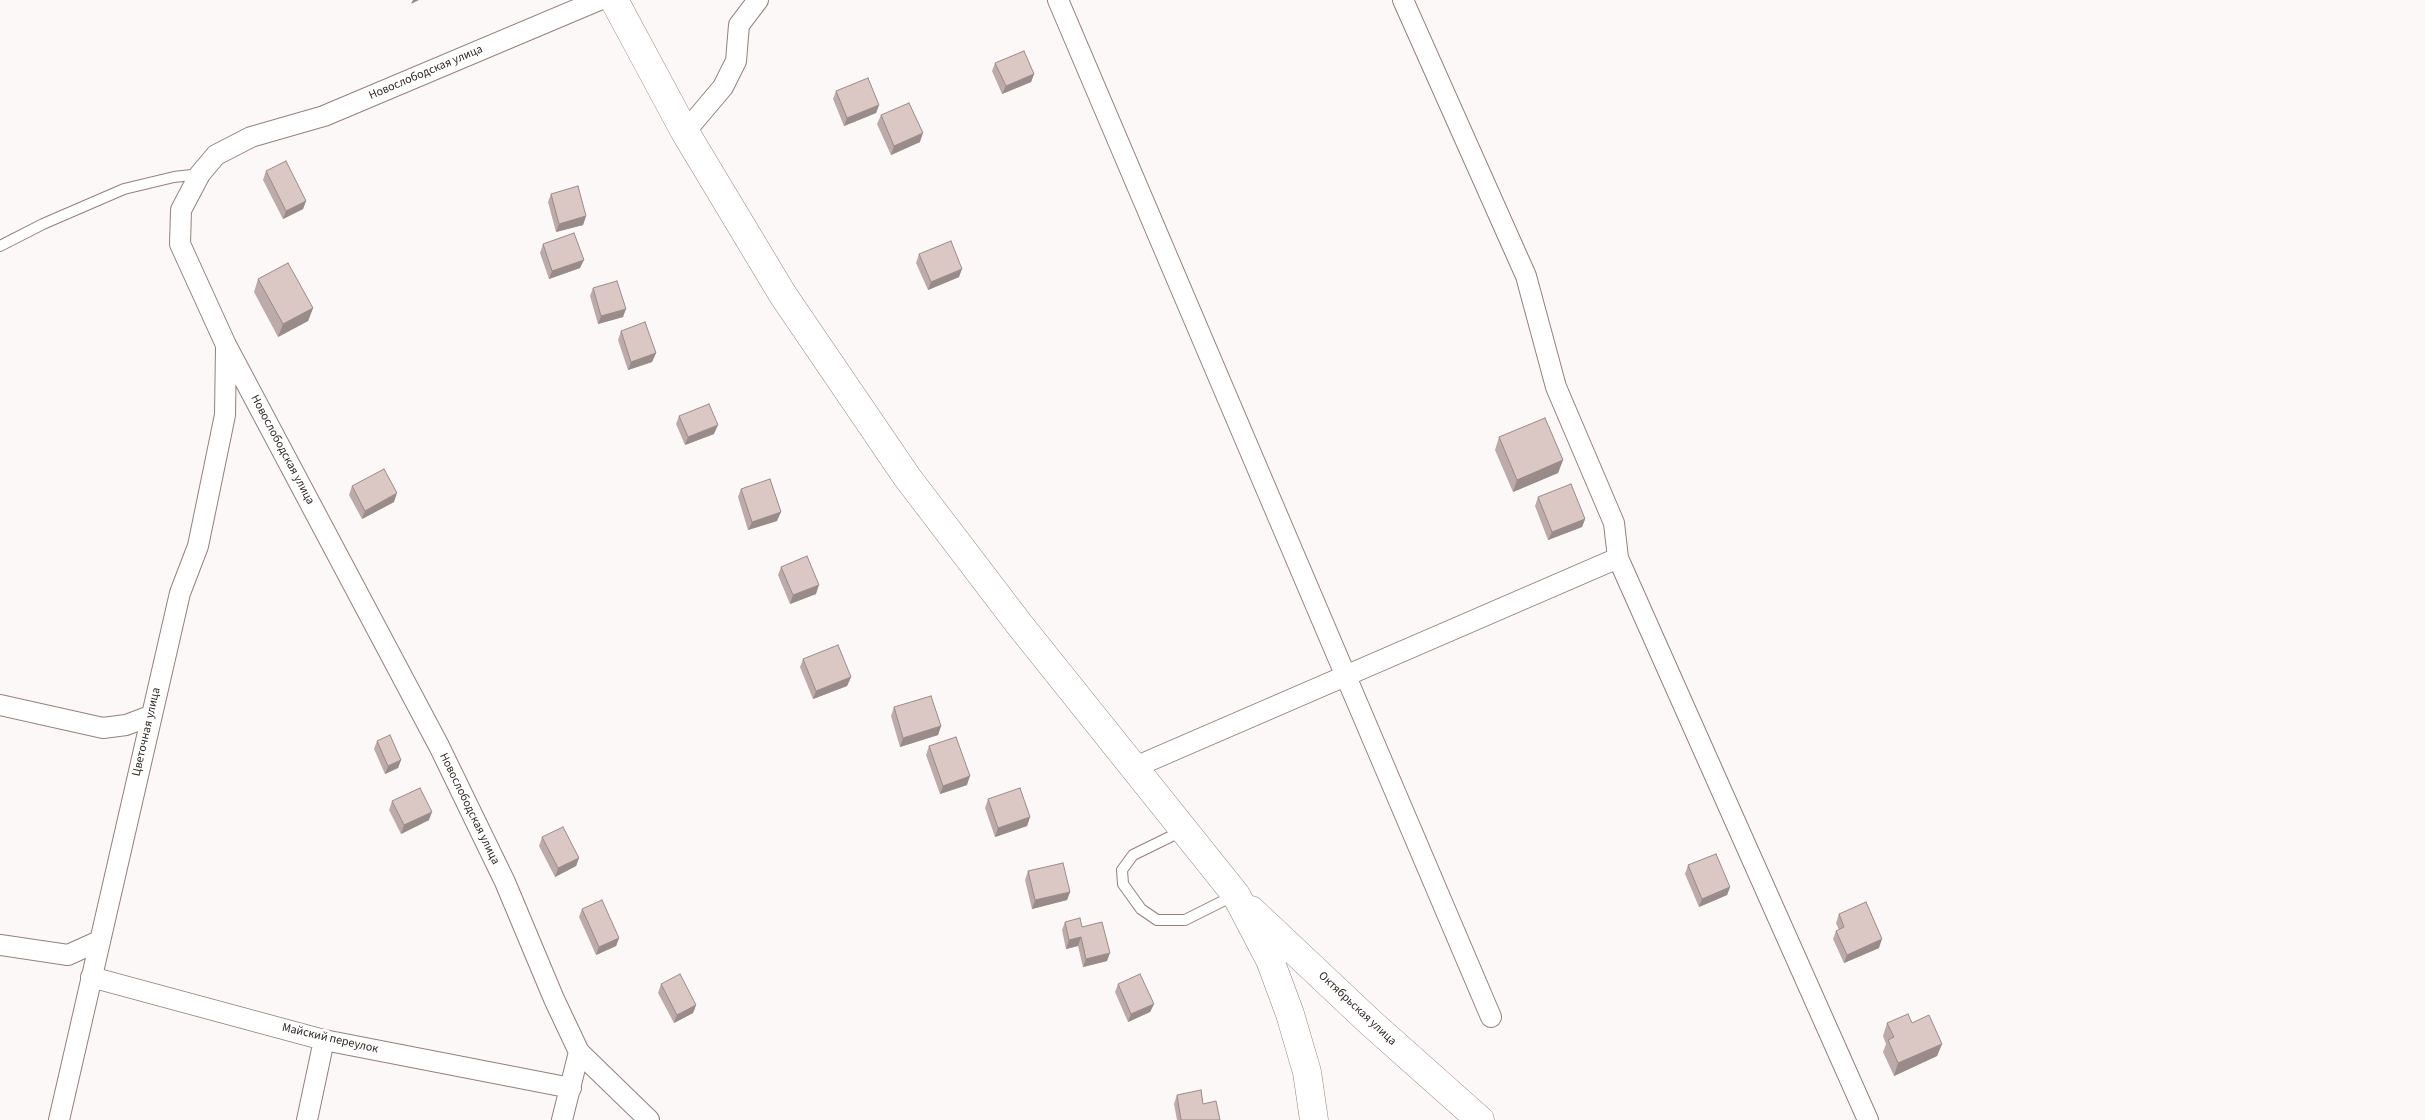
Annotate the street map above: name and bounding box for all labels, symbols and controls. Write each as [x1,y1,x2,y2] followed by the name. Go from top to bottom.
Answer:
[367,42,485,104] street label: Новослободская улица
[247,393,317,507] street label: Новослободская улица
[130,686,164,778] street label: Цветочная улица
[436,751,502,867] street label: Новослободская улица
[1315,969,1399,1049] street label: Октябрьская улица
[280,1021,380,1057] street label: Майский переулок

